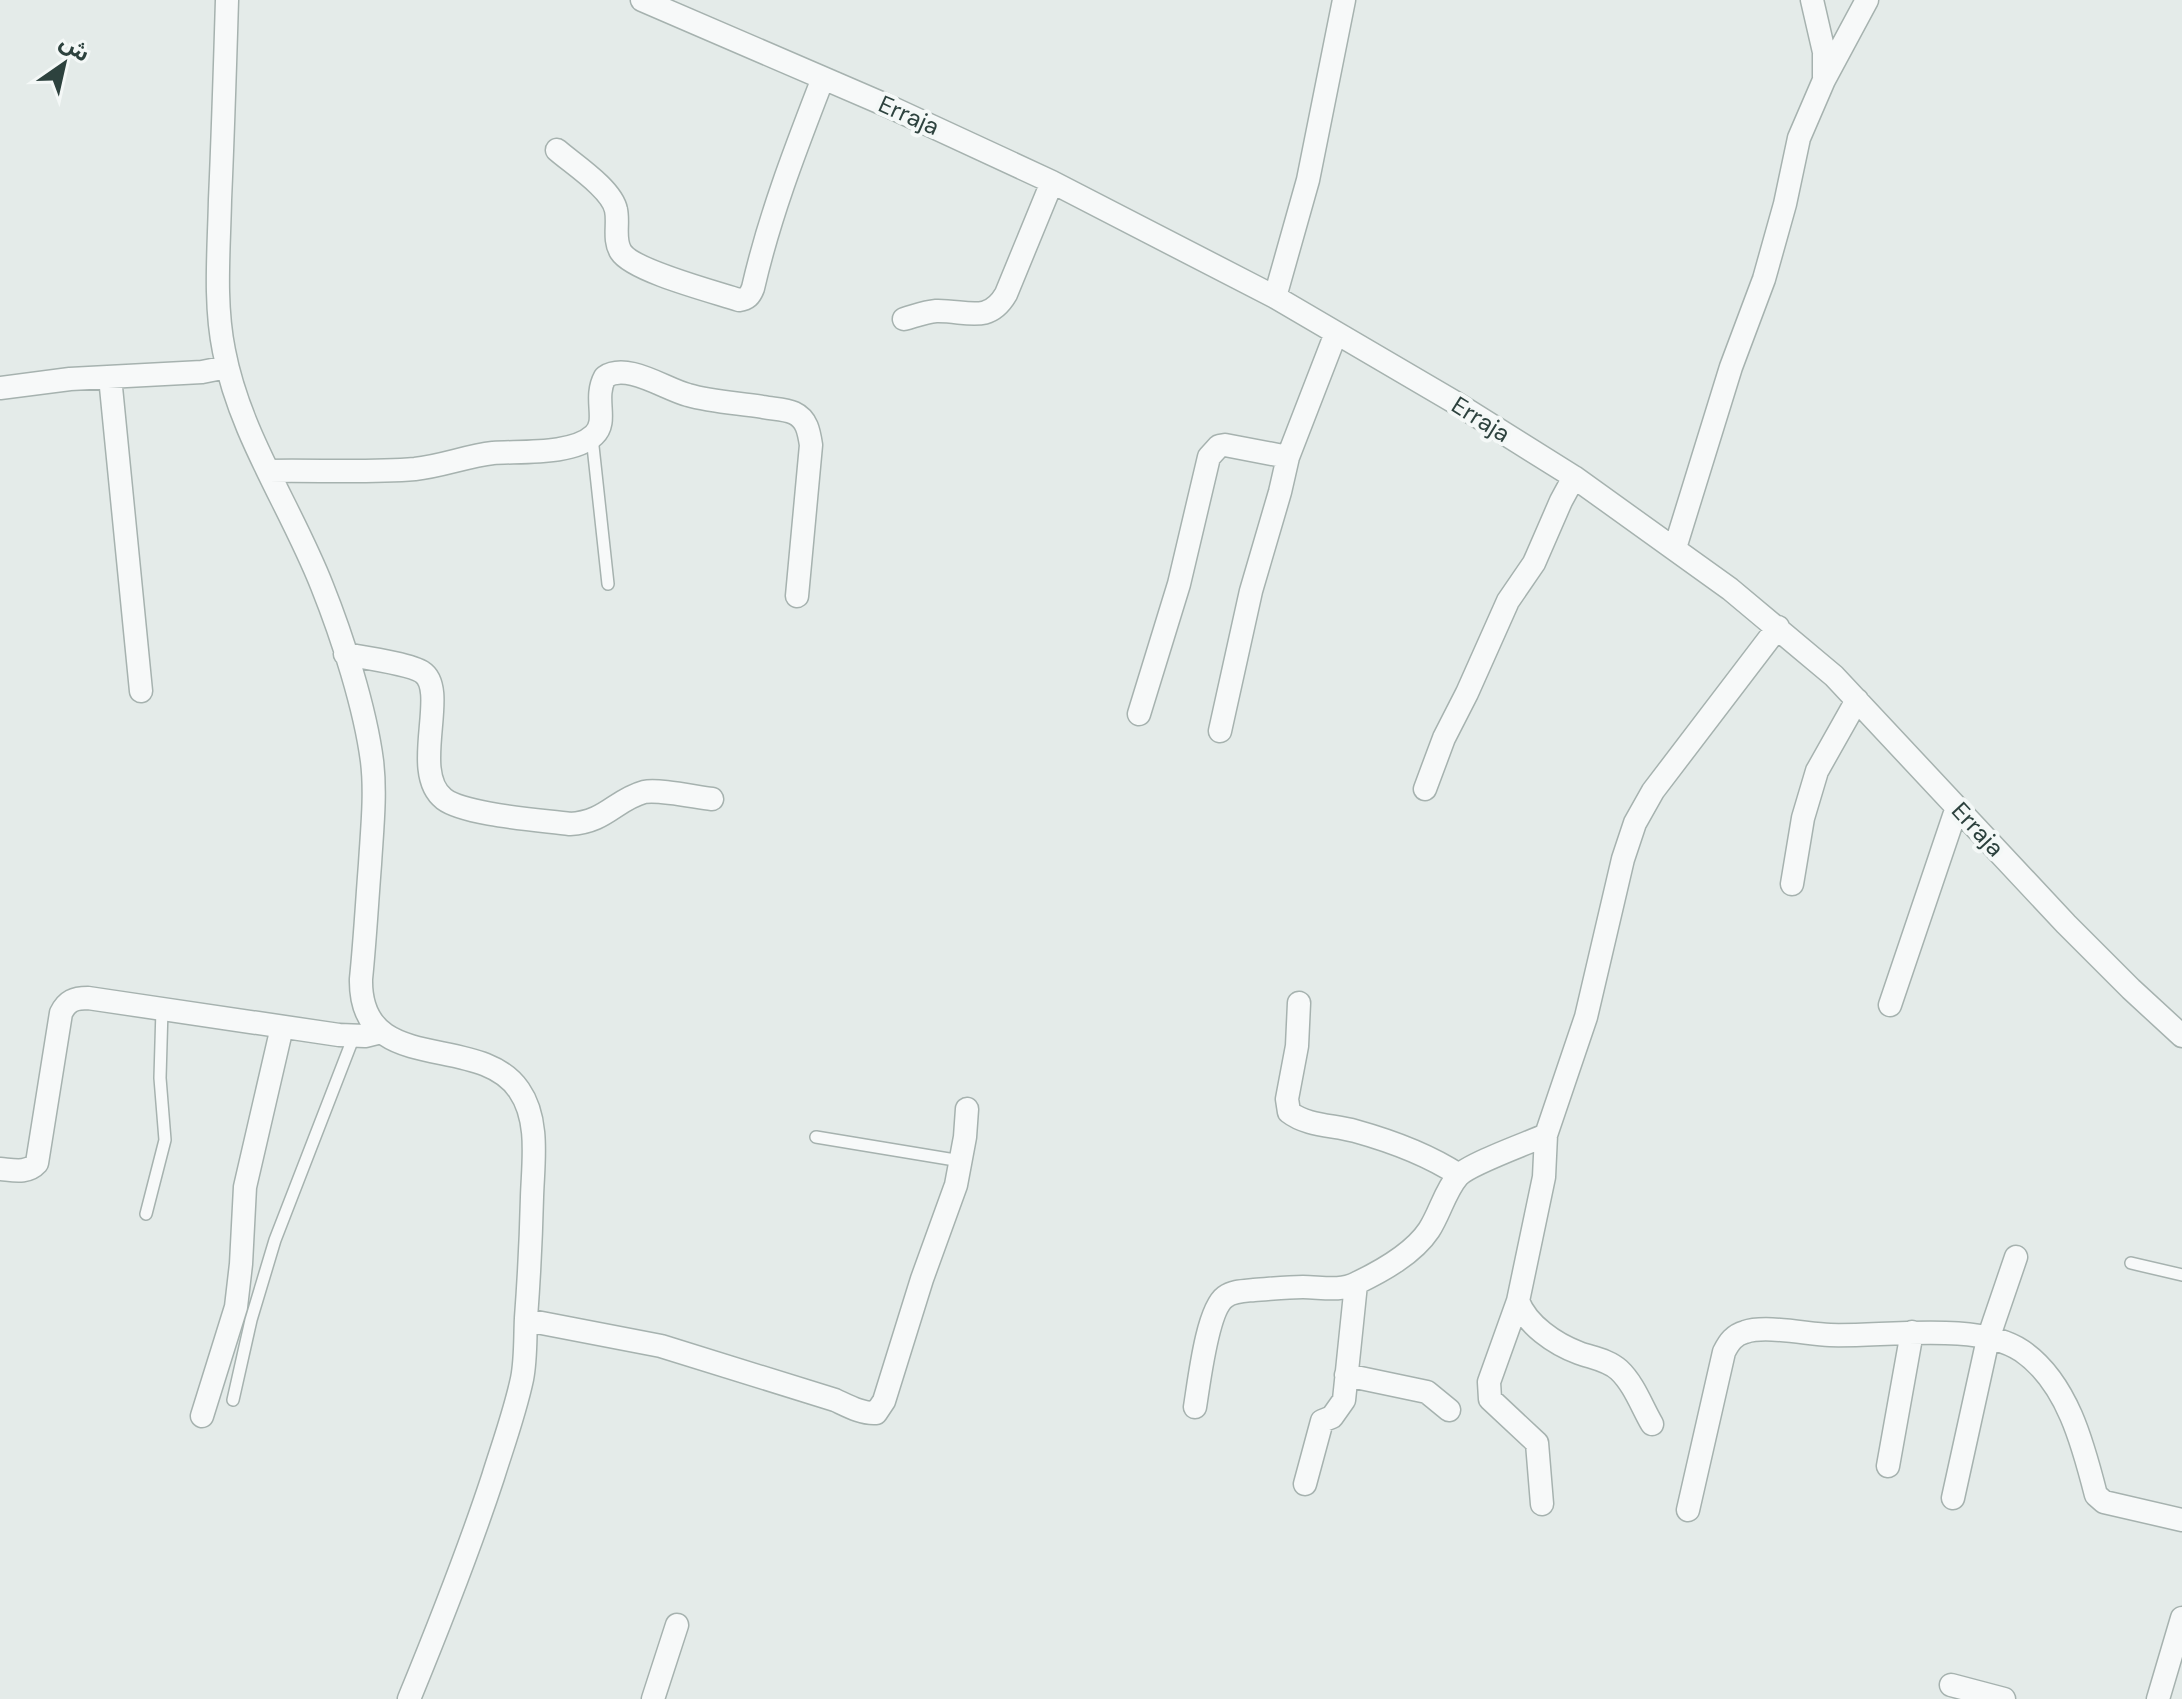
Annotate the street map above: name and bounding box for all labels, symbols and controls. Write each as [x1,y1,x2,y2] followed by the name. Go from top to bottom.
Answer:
[24,24,104,104] north arrow
[54,27,96,68] text: ش
[874,88,944,142] street label: Erraja
[1446,389,1516,449] street label: Erraja
[1945,795,2011,863] street label: Erraja

